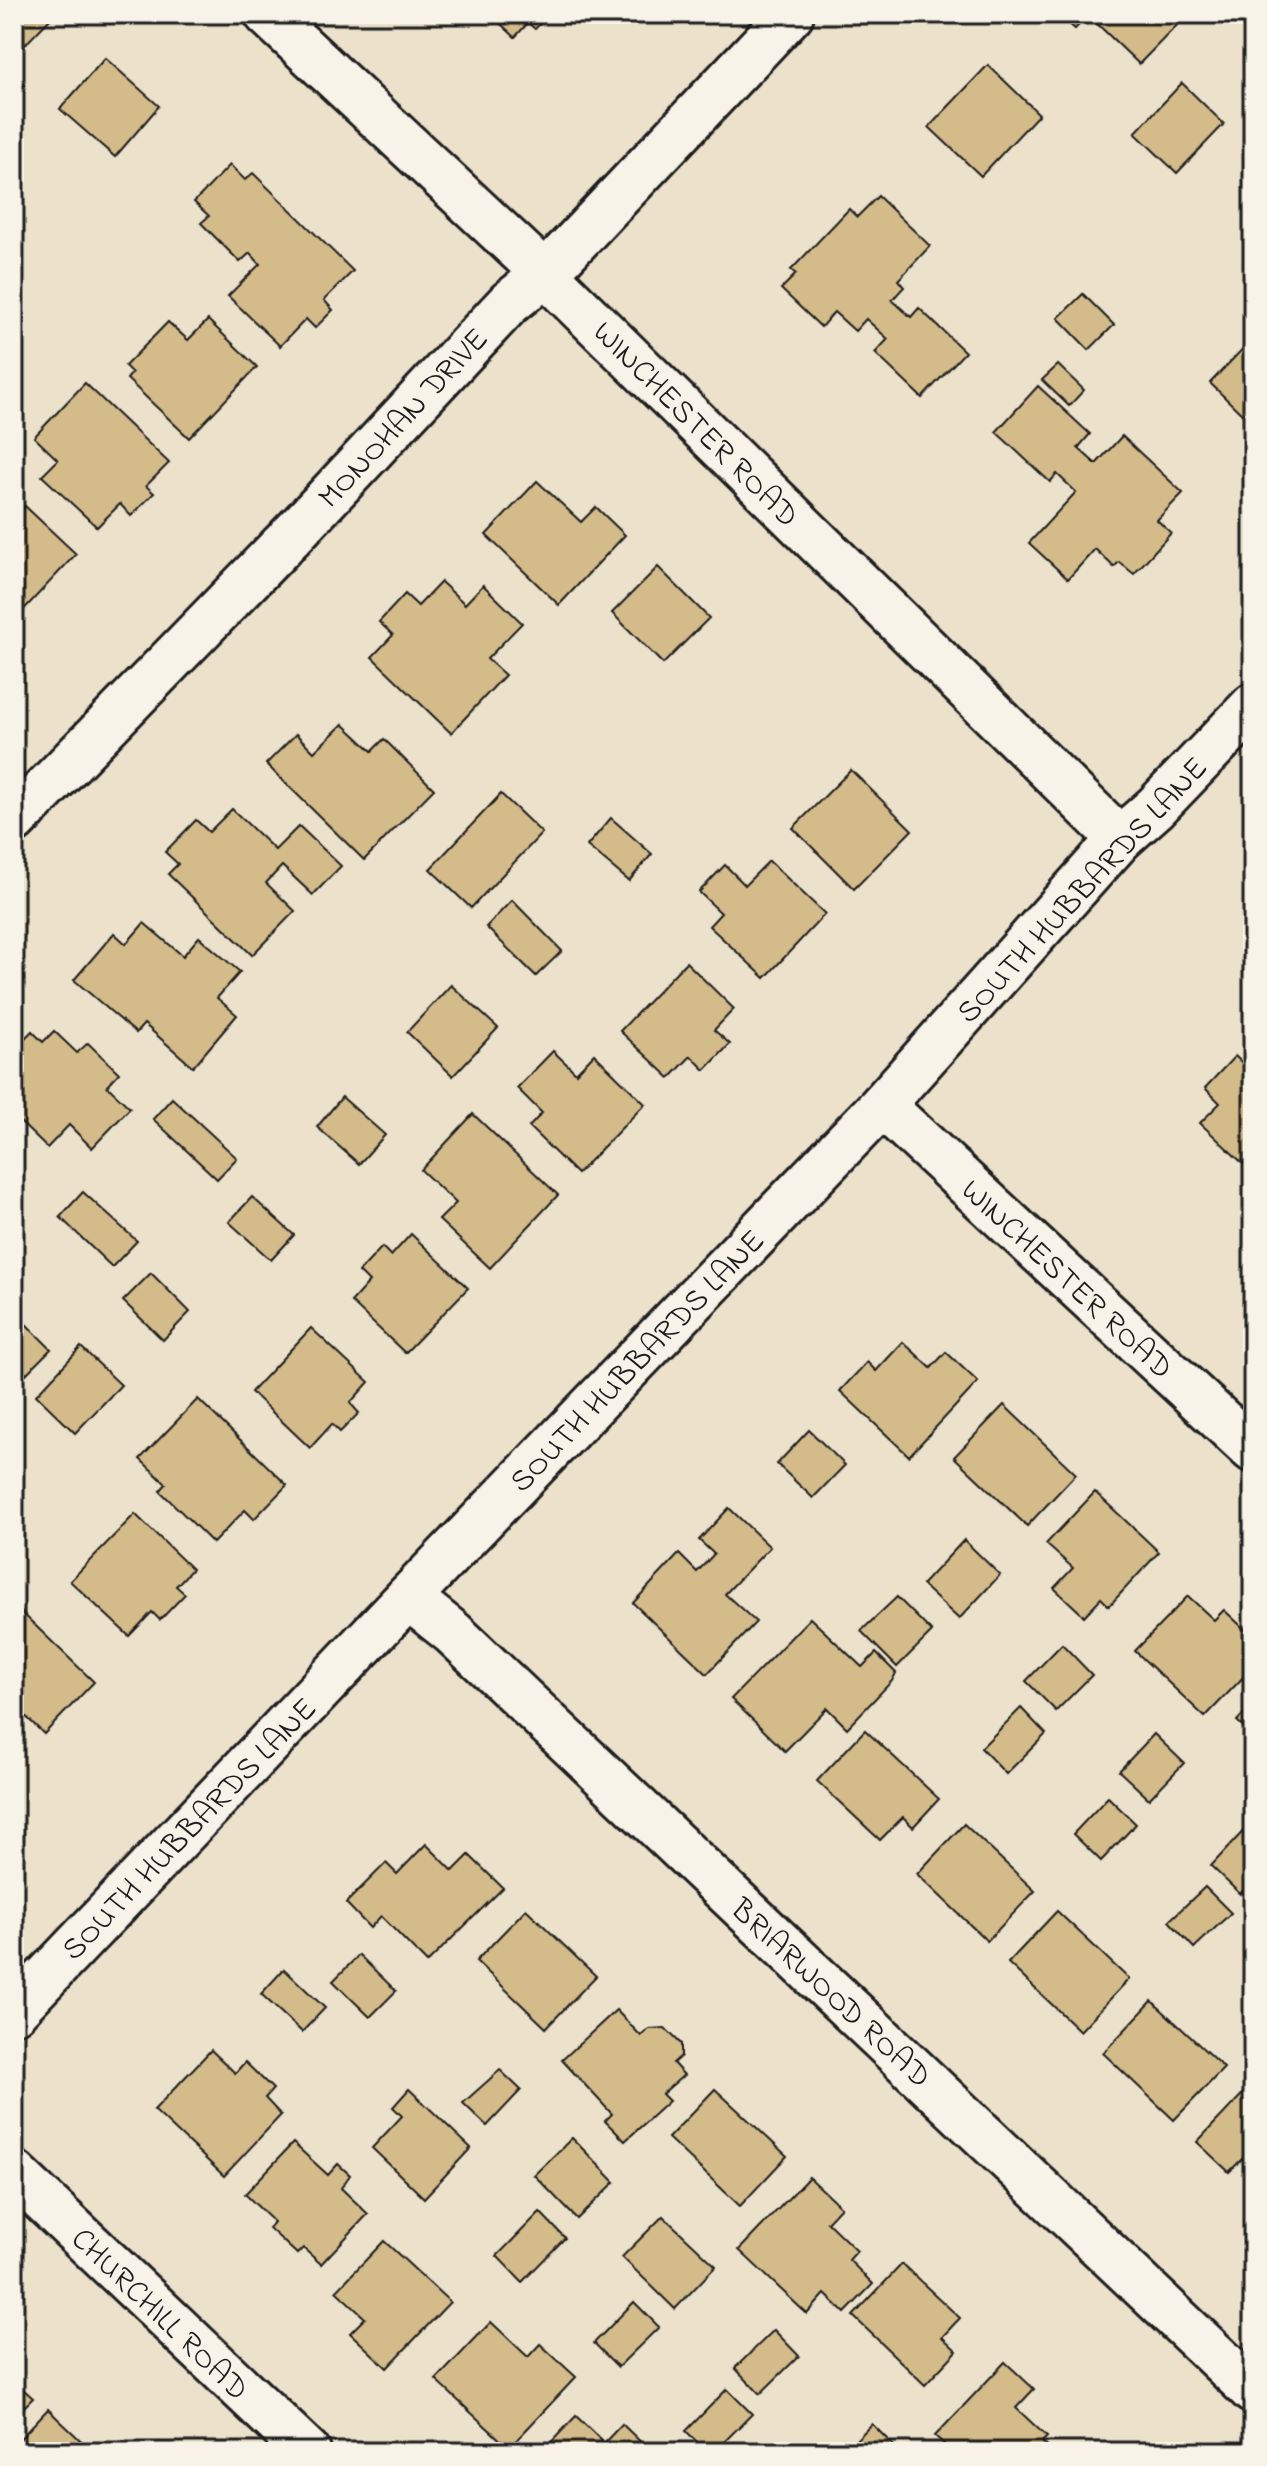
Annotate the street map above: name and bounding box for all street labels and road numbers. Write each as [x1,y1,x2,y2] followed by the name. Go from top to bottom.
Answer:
[580,311,809,540] street label: WINCHESTER ROAD
[308,318,501,520] street label: MONOHAN DRIVE
[947,747,1220,1036] street label: SOUTH HUBBARDS LANE
[949,1169,1182,1392] street label: WINCHESTER ROAD
[500,1220,777,1505] street label: SOUTH HUBBARDS LANE
[52,1688,329,1973] street label: SOUTH HUBBARDS LANE
[718,1888,941,2100] street label: BRIARWOOD ROAD
[59,2218,258,2413] street label: CHURCHILL ROAD

